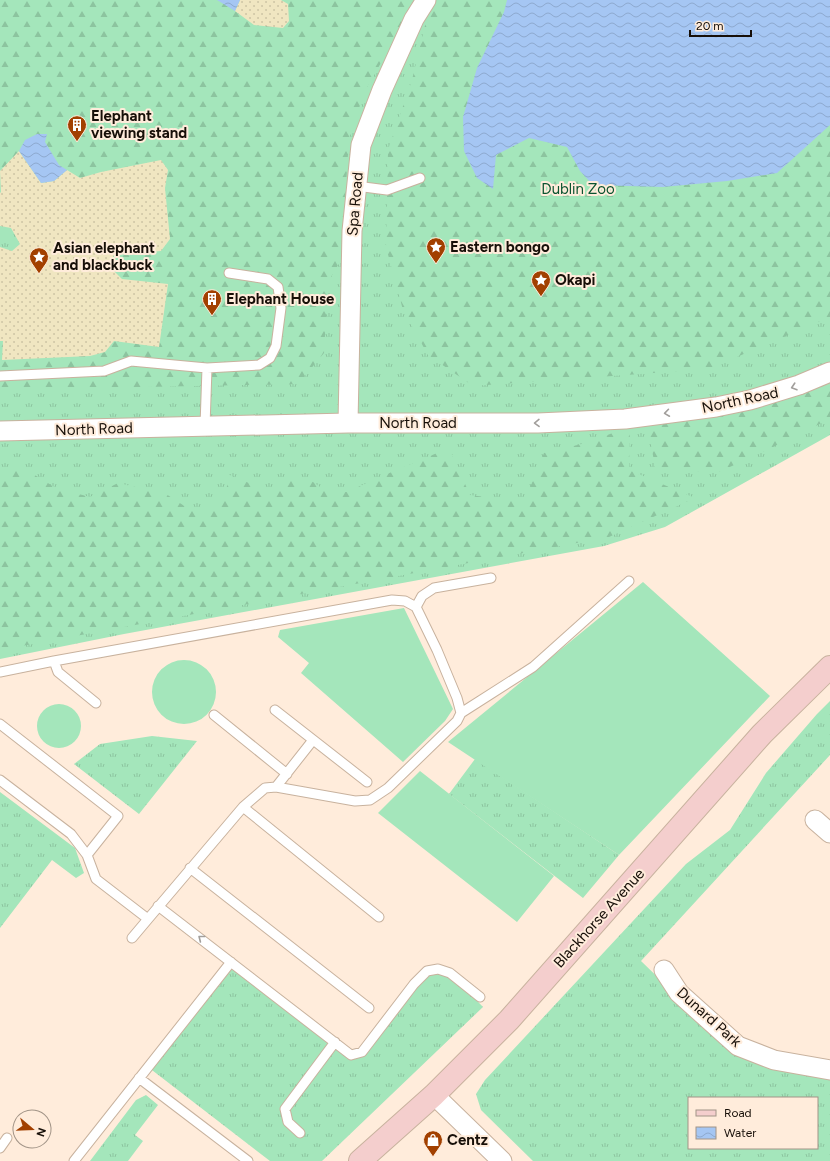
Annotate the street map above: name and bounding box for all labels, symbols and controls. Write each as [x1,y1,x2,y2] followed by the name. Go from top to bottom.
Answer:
[690,12,751,38] scale bar
[696,19,724,33] text: 20 m
[91,107,187,142] place label: Elephant viewing stand
[66,114,88,142] building icon: Elephant viewing stand
[343,171,367,237] street label: Spa Road
[541,180,615,198] park label: Dublin Zoo
[425,236,447,264] place icon: Eastern bongo
[450,238,550,256] place label: Eastern bongo
[53,239,155,274] place label: Asian elephant and blackbuck
[28,246,50,274] place icon: Asian elephant and blackbuck
[530,269,552,297] place icon: Okapi
[555,271,595,289] place label: Okapi
[201,288,223,316] building icon: Elephant House
[226,290,335,308] place label: Elephant House
[791,382,798,391] one-way arrow
[700,383,780,417] street label: North Road
[664,408,670,417] one-way arrow
[379,414,457,432] street label: North Road
[534,418,540,427] one-way arrow
[55,419,133,439] street label: North Road
[550,865,648,971] street label: Blackhorse Avenue
[198,936,205,943] one-way arrow
[673,983,746,1051] street label: Dunard Park
[688,1097,818,1149] legend
[724,1106,752,1120] text: Road
[12,1109,52,1149] north arrow
[33,1126,49,1138] text: N
[724,1126,756,1140] text: Water
[422,1129,444,1157] shop icon: Centz
[447,1131,488,1149] place label: Centz

